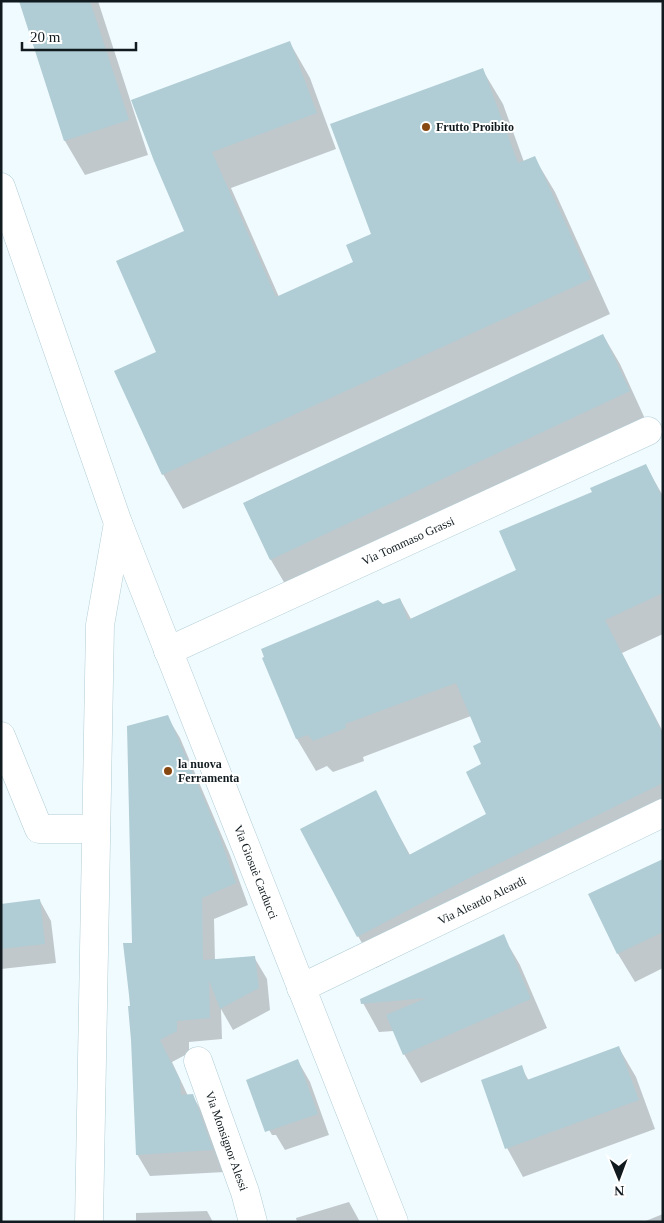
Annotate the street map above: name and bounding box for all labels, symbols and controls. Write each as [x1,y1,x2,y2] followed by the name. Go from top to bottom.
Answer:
[22,20,136,52] scale bar
[30,29,61,45] text: 20 m
[436,120,514,134] place label: Frutto Proibito
[420,121,432,133] marker: Frutto Proibito
[359,513,457,568] street label: Via Tommaso Grassi
[178,757,239,785] place label: la nuova Ferramenta
[162,765,174,777] marker: la nuova Ferramenta
[231,823,281,922] street label: Via Giosuè Carducci
[436,873,529,928] street label: Via Aleardo Aleardi
[202,1089,251,1193] street label: Via Monsignor Alessi
[594,1153,644,1203] north arrow
[614,1183,624,1198] text: N

